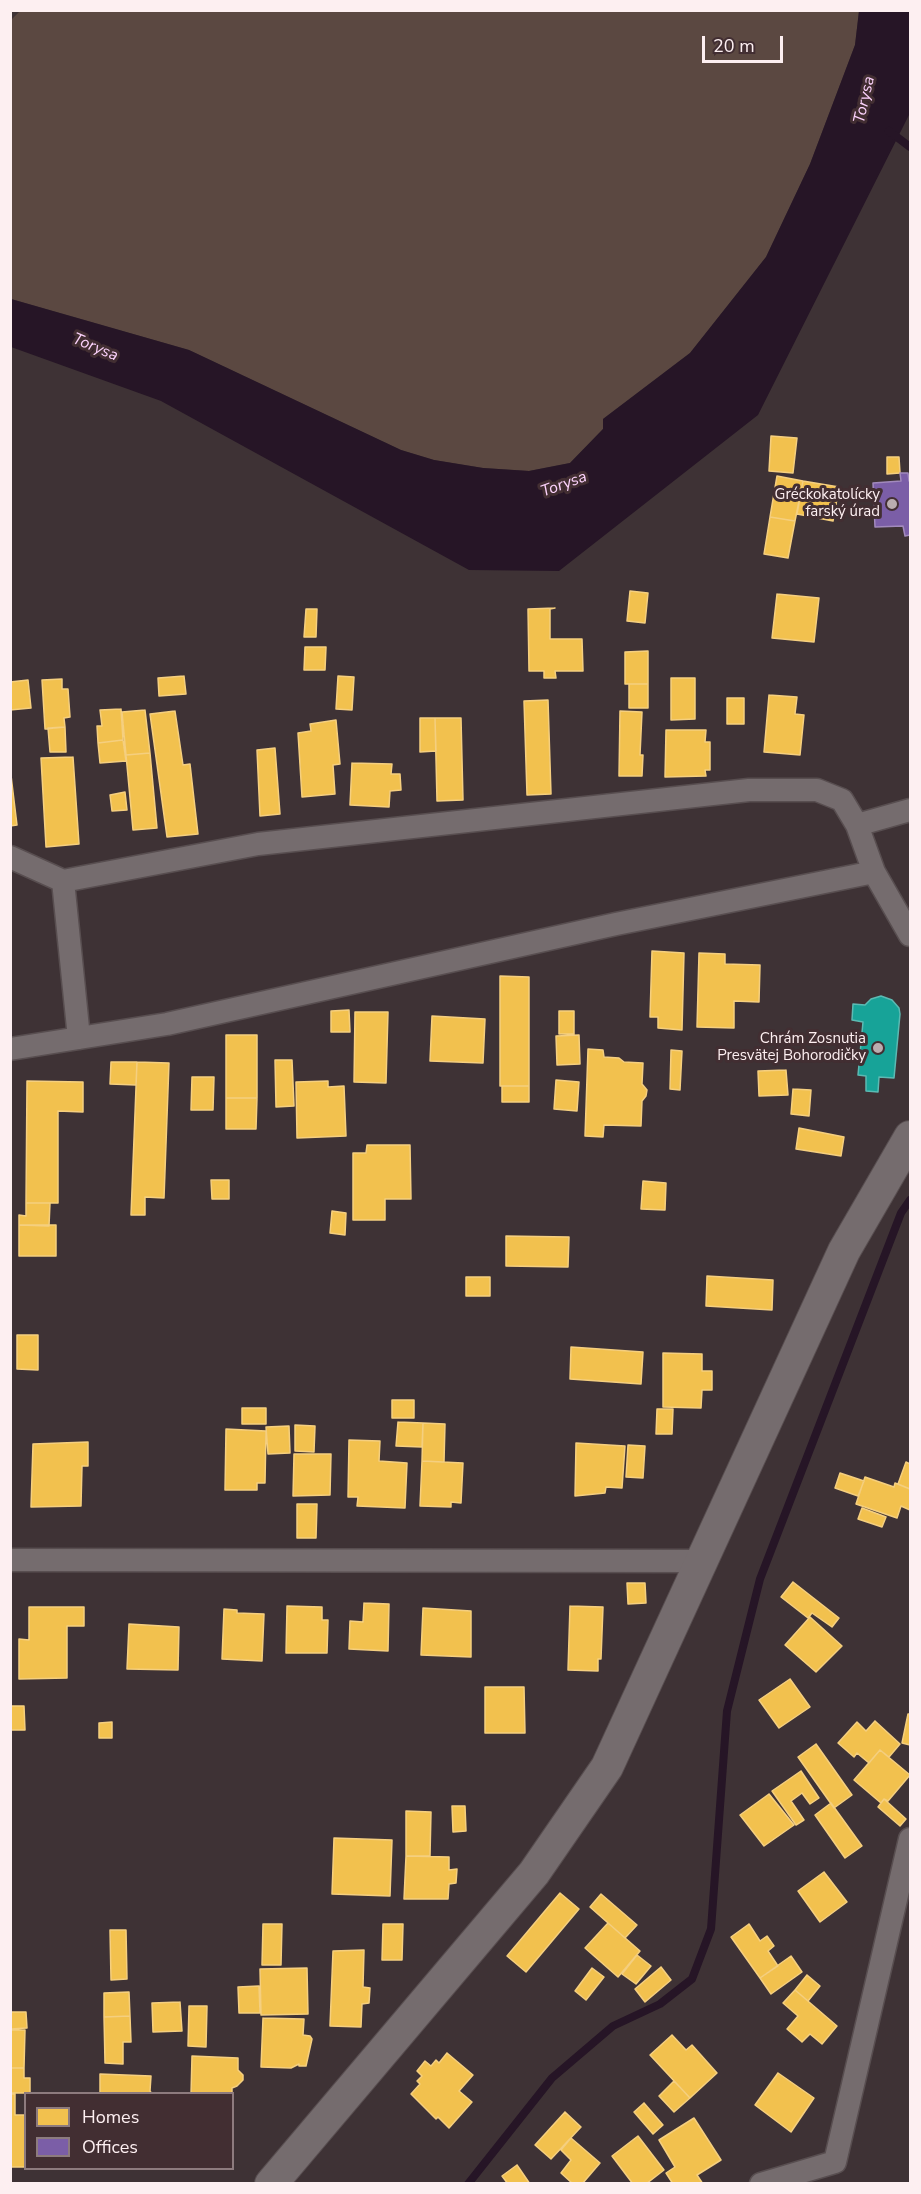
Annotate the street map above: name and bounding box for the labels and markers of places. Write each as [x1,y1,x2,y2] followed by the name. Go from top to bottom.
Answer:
[775,486,880,521] place label: Gréckokatolícky farský úrad
[885,497,899,511] marker: Gréckokatolícky farský úrad
[717,1030,866,1065] place label: Chrám Zosnutia Presvätej Bohorodičky
[871,1041,885,1055] marker: Chrám Zosnutia Presvätej Bohorodičky

